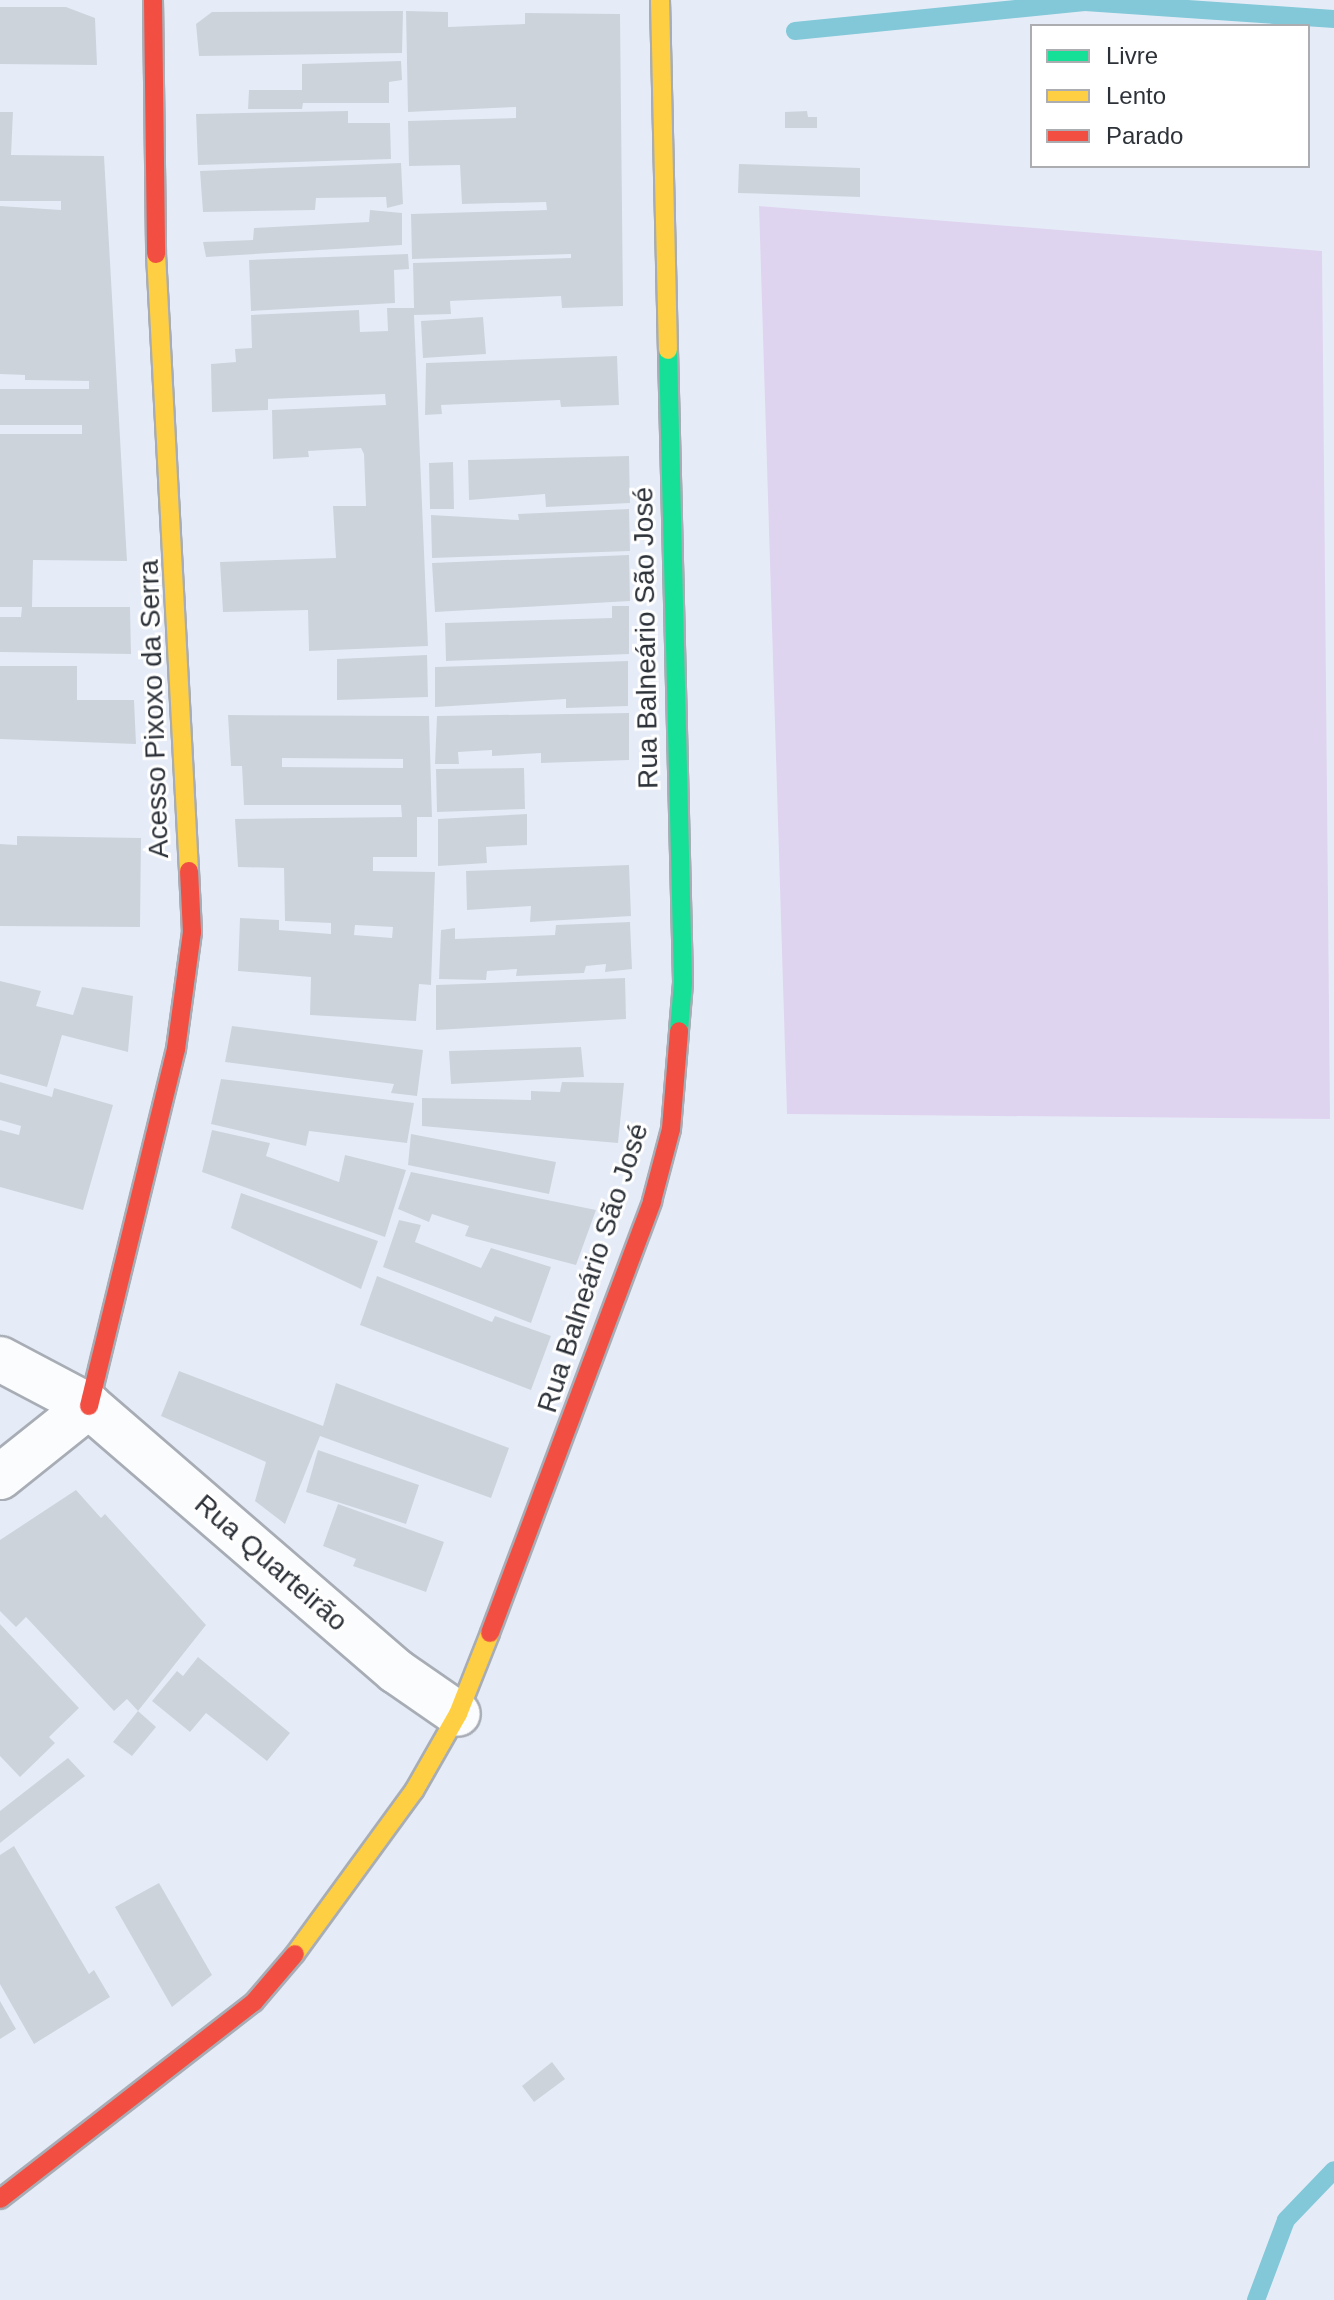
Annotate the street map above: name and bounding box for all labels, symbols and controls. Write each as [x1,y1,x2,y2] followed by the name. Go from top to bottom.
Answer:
[1030,24,1310,168] legend
[1106,42,1158,69] text: Livre
[1106,82,1166,109] text: Lento
[1106,122,1183,149] text: Parado
[627,487,665,789] street label: Rua Balneário São José
[132,559,176,859] street label: Acesso Pixoxo da Serra
[530,1119,656,1417] street label: Rua Balneário São José
[188,1488,354,1638] street label: Rua Quarteirão

